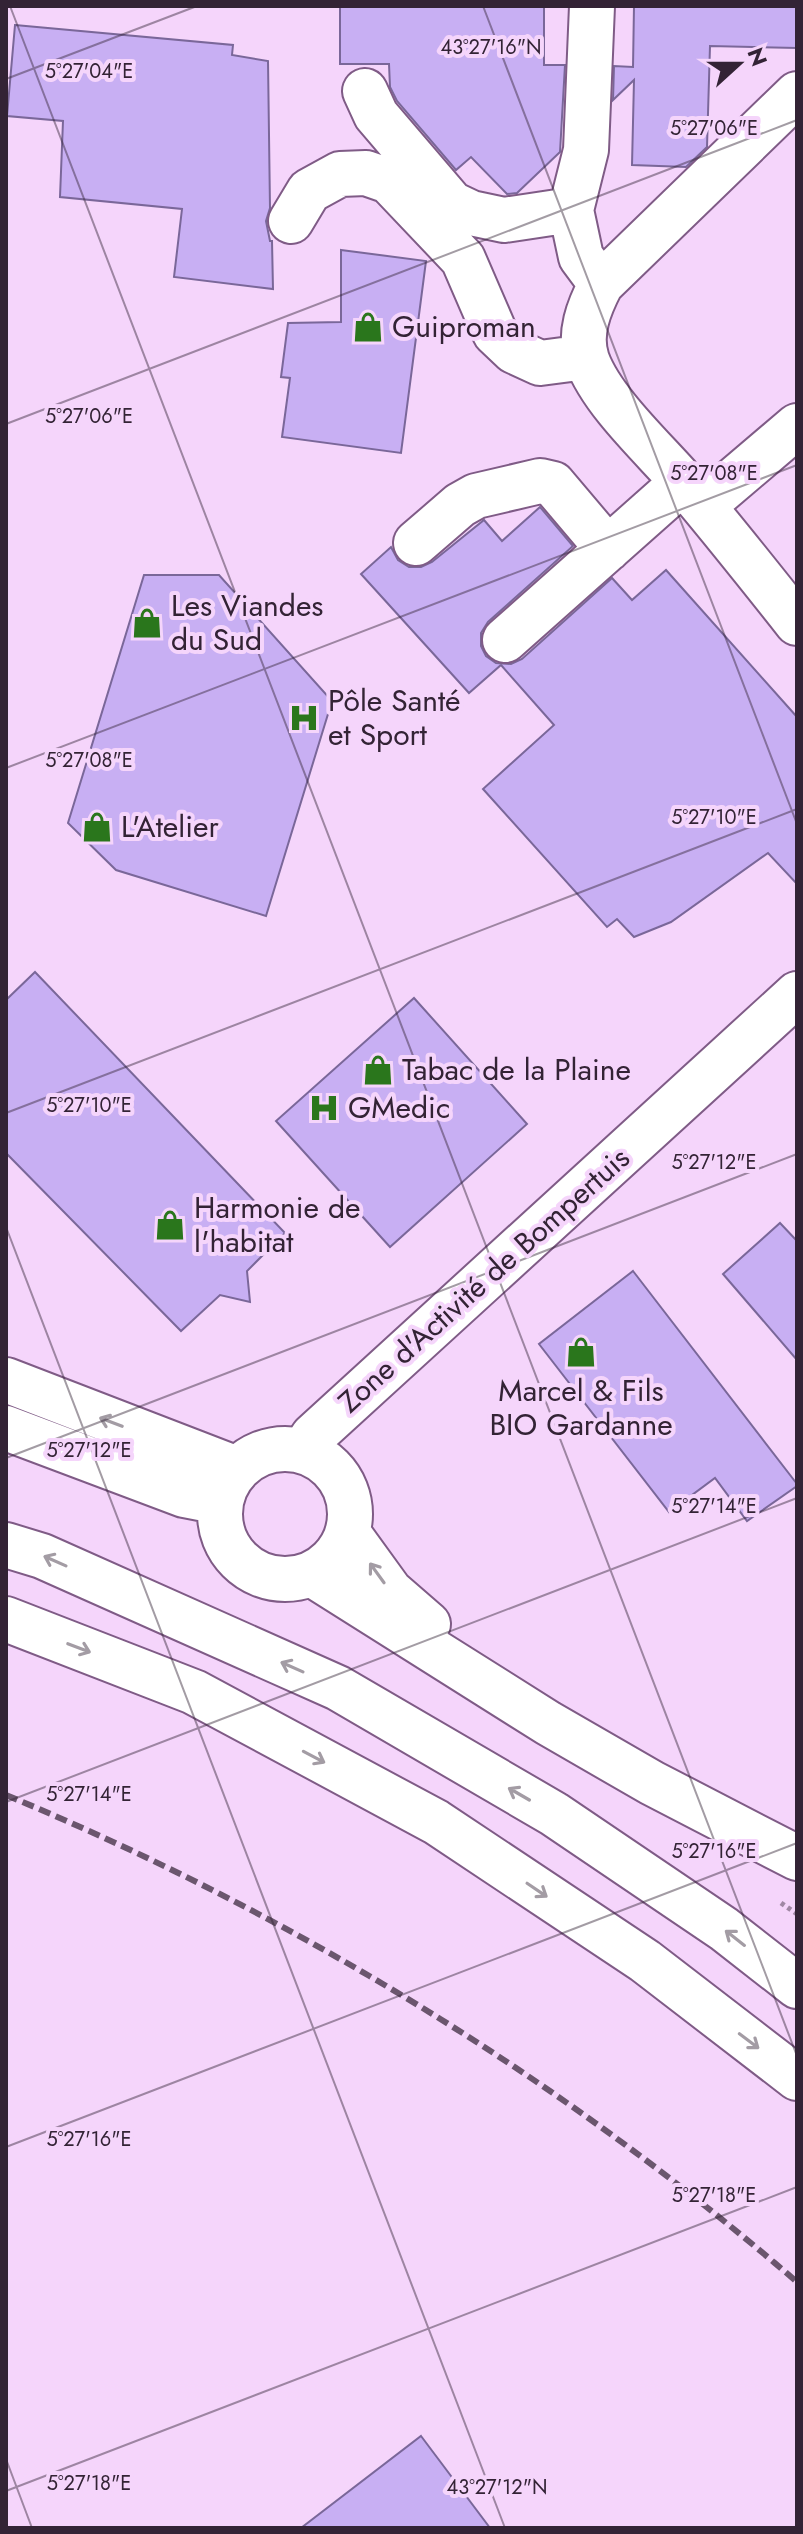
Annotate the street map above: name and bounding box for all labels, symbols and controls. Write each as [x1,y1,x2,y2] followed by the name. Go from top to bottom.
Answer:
[699,24,779,104] north arrow
[440,33,542,62] text: 43°27'16"N
[740,43,776,71] text: N
[45,57,133,86] text: 5°27'04"E
[670,114,758,143] text: 5°27'06"E
[392,305,536,348] place label: Guiproman
[351,310,385,344] shop icon: Guiproman
[45,402,133,431] text: 5°27'06"E
[670,459,758,488] text: 5°27'08"E
[171,584,323,661] place label: Les Viandes du Sud
[130,606,164,640] shop icon: Les Viandes du Sud
[328,679,461,756] place label: Pôle Santé et Sport
[287,701,321,735] hospital icon: Pôle Santé et Sport
[45,746,133,775] text: 5°27'08"E
[671,803,757,832] text: 5°27'10"E
[121,805,219,848] place label: L'Atelier
[80,810,114,844] shop icon: L'Atelier
[402,1048,631,1091] place label: Tabac de la Plaine
[361,1053,395,1087] shop icon: Tabac de la Plaine
[348,1086,450,1129] place label: GMedic
[46,1091,132,1120] text: 5°27'10"E
[307,1091,341,1125] hospital icon: GMedic
[329,1137,639,1422] street label: Zone d'Activité de Bompertuis
[671,1148,757,1177] text: 5°27'12"E
[194,1186,361,1263] place label: Harmonie de l'habitat
[153,1208,187,1242] shop icon: Harmonie de l'habitat
[564,1335,598,1369] shop icon: Marcel & Fils BIO Gardanne
[489,1369,673,1446] place label: Marcel & Fils BIO Gardanne
[99,1413,124,1428] one-way arrow
[46,1436,132,1465] text: 5°27'12"E
[671,1492,757,1521] text: 5°27'14"E
[43,1553,67,1568] one-way arrow
[369,1563,386,1584] one-way arrow
[66,1641,91,1656] one-way arrow
[280,1659,305,1674] one-way arrow
[302,1749,325,1765] one-way arrow
[46,1780,132,1809] text: 5°27'14"E
[508,1786,531,1802] one-way arrow
[671,1837,757,1866] text: 5°27'16"E
[526,1881,548,1898] one-way arrow
[725,1929,746,1946] one-way arrow
[738,2032,759,2049] one-way arrow
[46,2125,132,2154] text: 5°27'16"E
[672,2181,756,2210] text: 5°27'18"E
[47,2469,131,2498] text: 5°27'18"E
[447,2473,547,2502] text: 43°27'12"N

